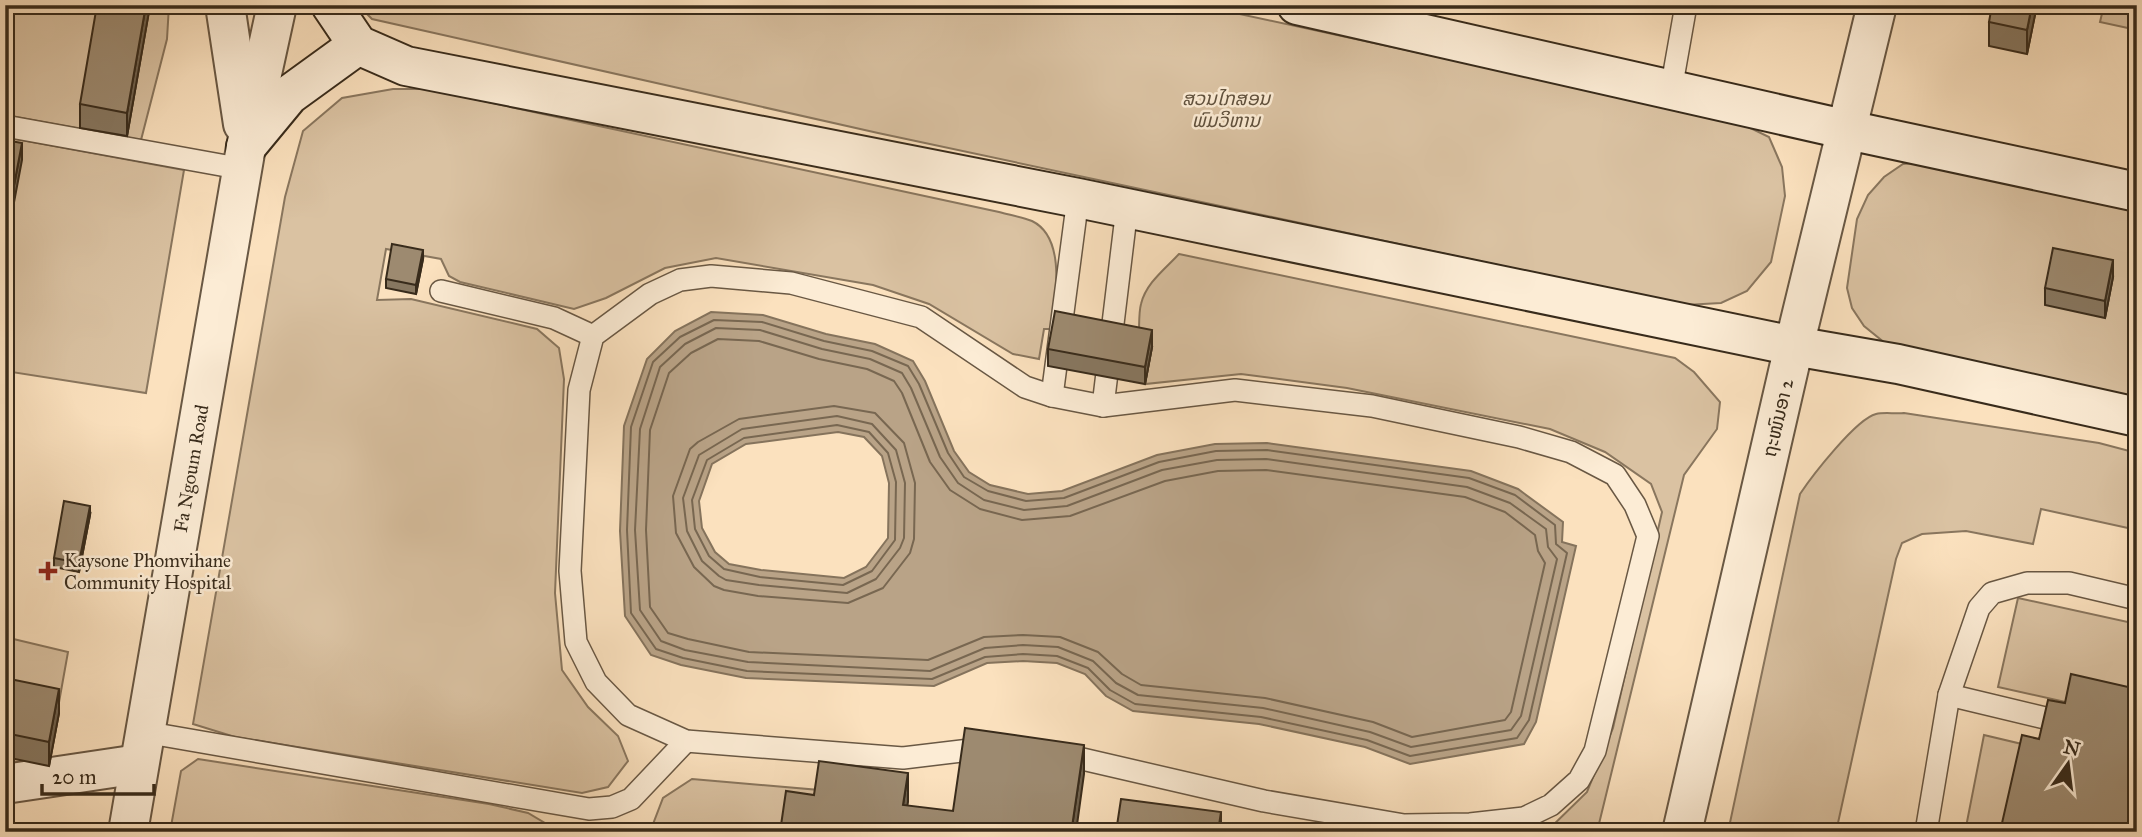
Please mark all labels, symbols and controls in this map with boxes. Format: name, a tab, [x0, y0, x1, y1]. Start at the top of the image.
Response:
park label: ສວນໄກສອນ ພົມວິຫານ	[1182, 87, 1271, 132]
street label: ຖະໜົນອາ 2	[1758, 376, 1798, 459]
street label: Fa Ngoum Road	[168, 402, 213, 534]
place label: Kaysone Phomvihane Community Hospital	[64, 549, 232, 594]
marker: Kaysone Phomvihane Community Hospital	[38, 561, 58, 581]
north arrow	[2034, 728, 2104, 798]
text: N	[2061, 735, 2083, 761]
scale bar	[42, 753, 154, 797]
text: 20 m	[52, 764, 97, 790]

